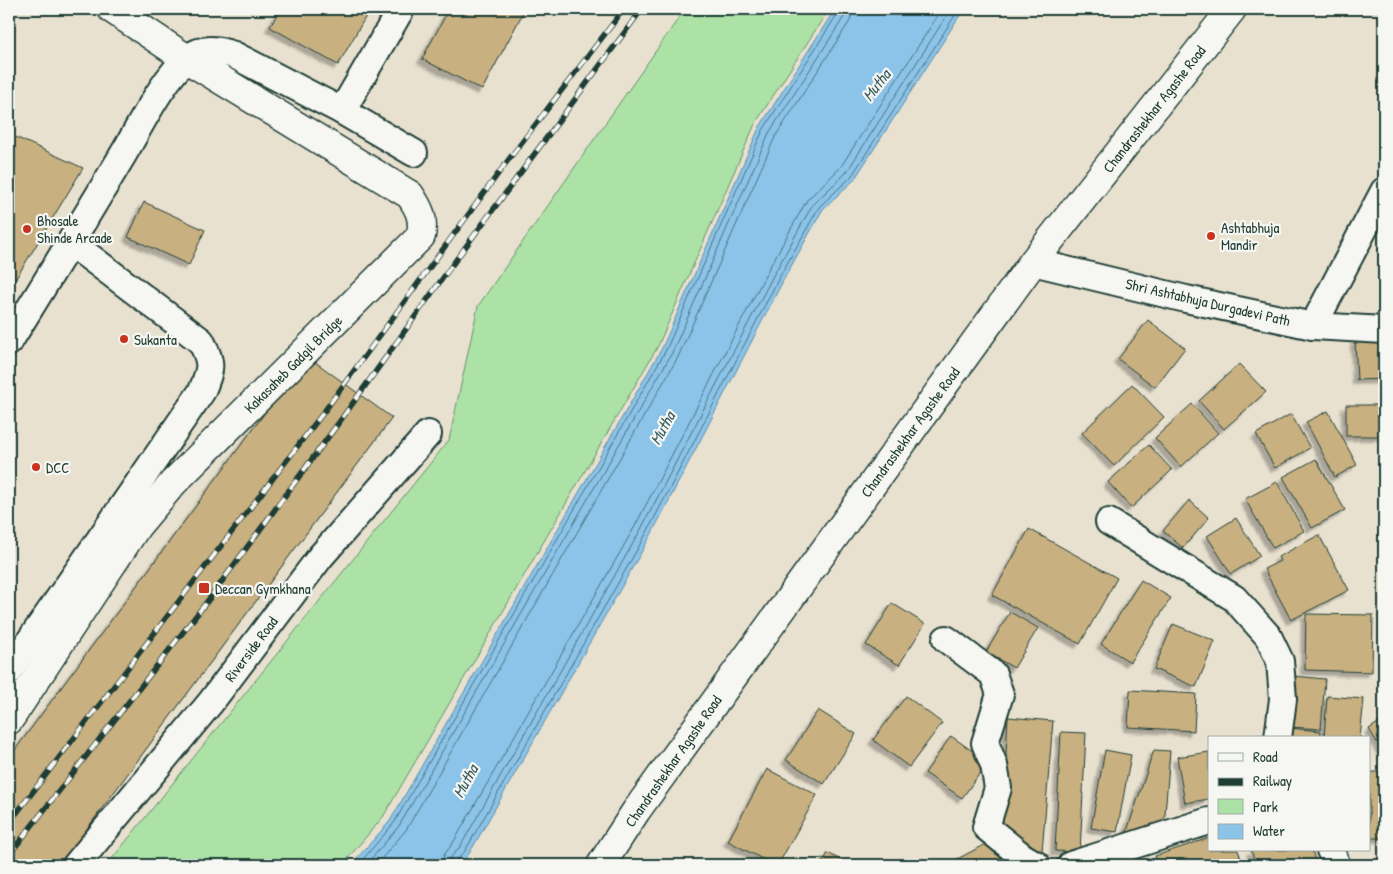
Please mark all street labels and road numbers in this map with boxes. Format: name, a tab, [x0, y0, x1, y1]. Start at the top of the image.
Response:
street label: Chandrashekhar Agashe Road	[1098, 41, 1210, 177]
street label: Shri Ashtabhuja Durgadevi Path	[1124, 273, 1292, 331]
street label: Kakasaheb Gadgil Bridge	[239, 310, 347, 418]
street label: Chandrashekhar Agashe Road	[856, 362, 965, 501]
street label: Riverside Road	[219, 612, 283, 686]
street label: Chandrashekhar Agashe Road	[620, 691, 727, 831]

